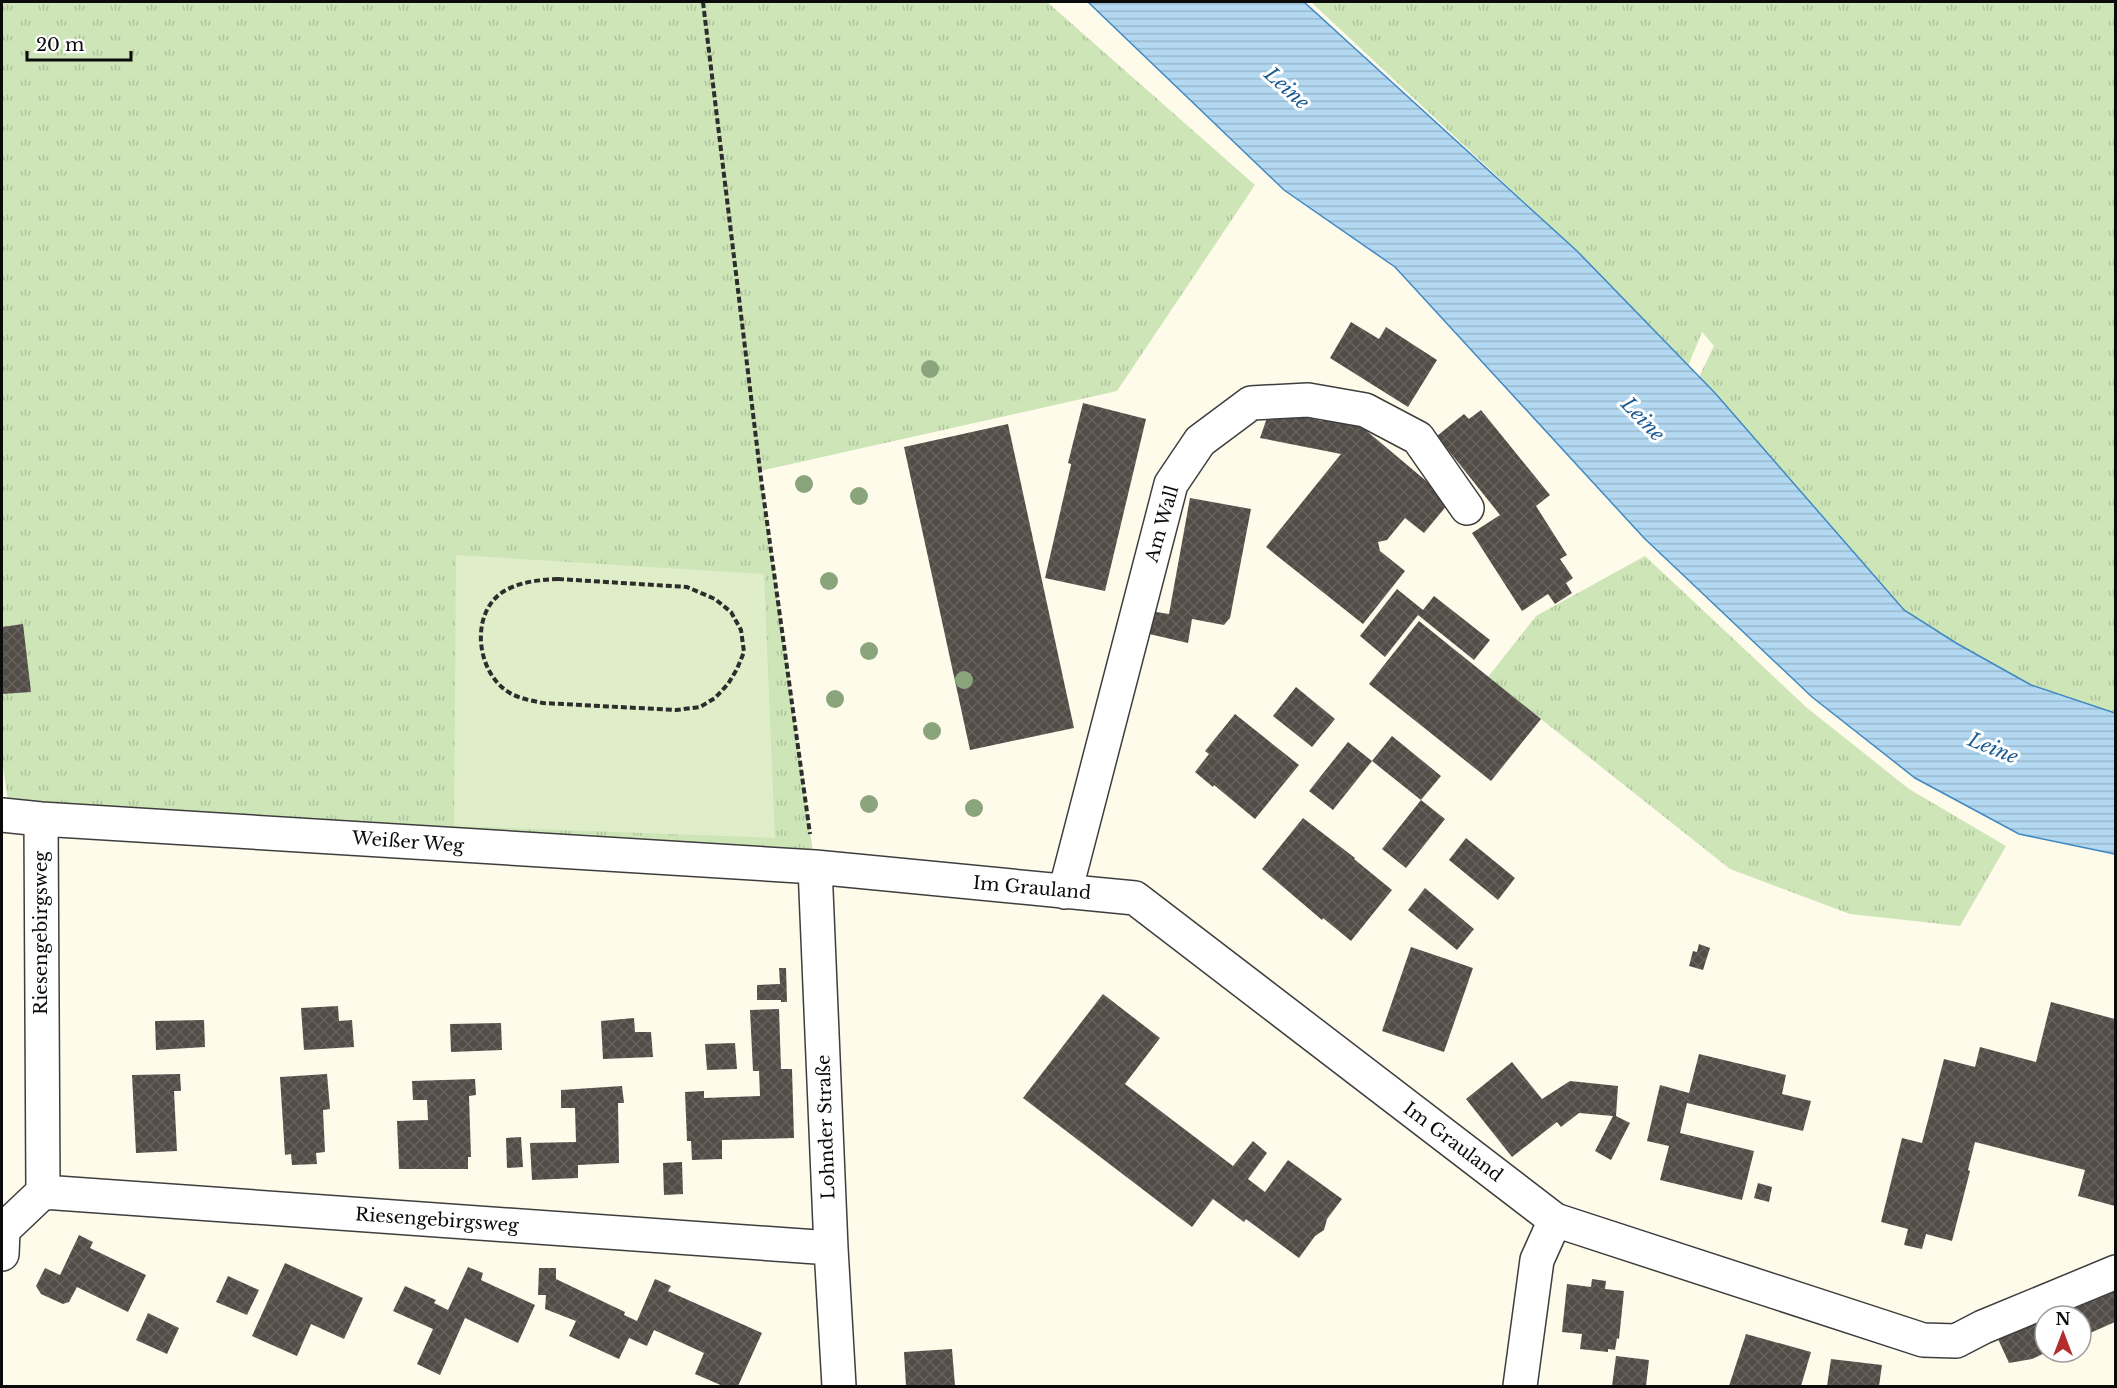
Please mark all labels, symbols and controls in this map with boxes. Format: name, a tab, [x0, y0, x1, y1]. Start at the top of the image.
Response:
scale bar	[27, 24, 130, 62]
text: 20 m	[36, 34, 84, 56]
water label: Leine	[1259, 61, 1314, 114]
water label: Leine	[1616, 391, 1670, 446]
street label: Am Wall	[1140, 483, 1183, 566]
water label: Leine	[1964, 727, 2021, 769]
street label: Weißer Weg	[350, 827, 465, 857]
street label: Riesengebirgsweg	[30, 851, 52, 1015]
street label: Im Grauland	[972, 872, 1092, 904]
street label: Lohnder Straße	[812, 1054, 840, 1200]
street label: Im Grauland	[1399, 1098, 1507, 1186]
street label: Riesengebirgsweg	[354, 1203, 520, 1237]
north arrow	[2033, 1304, 2093, 1364]
text: N	[2055, 1309, 2071, 1329]

